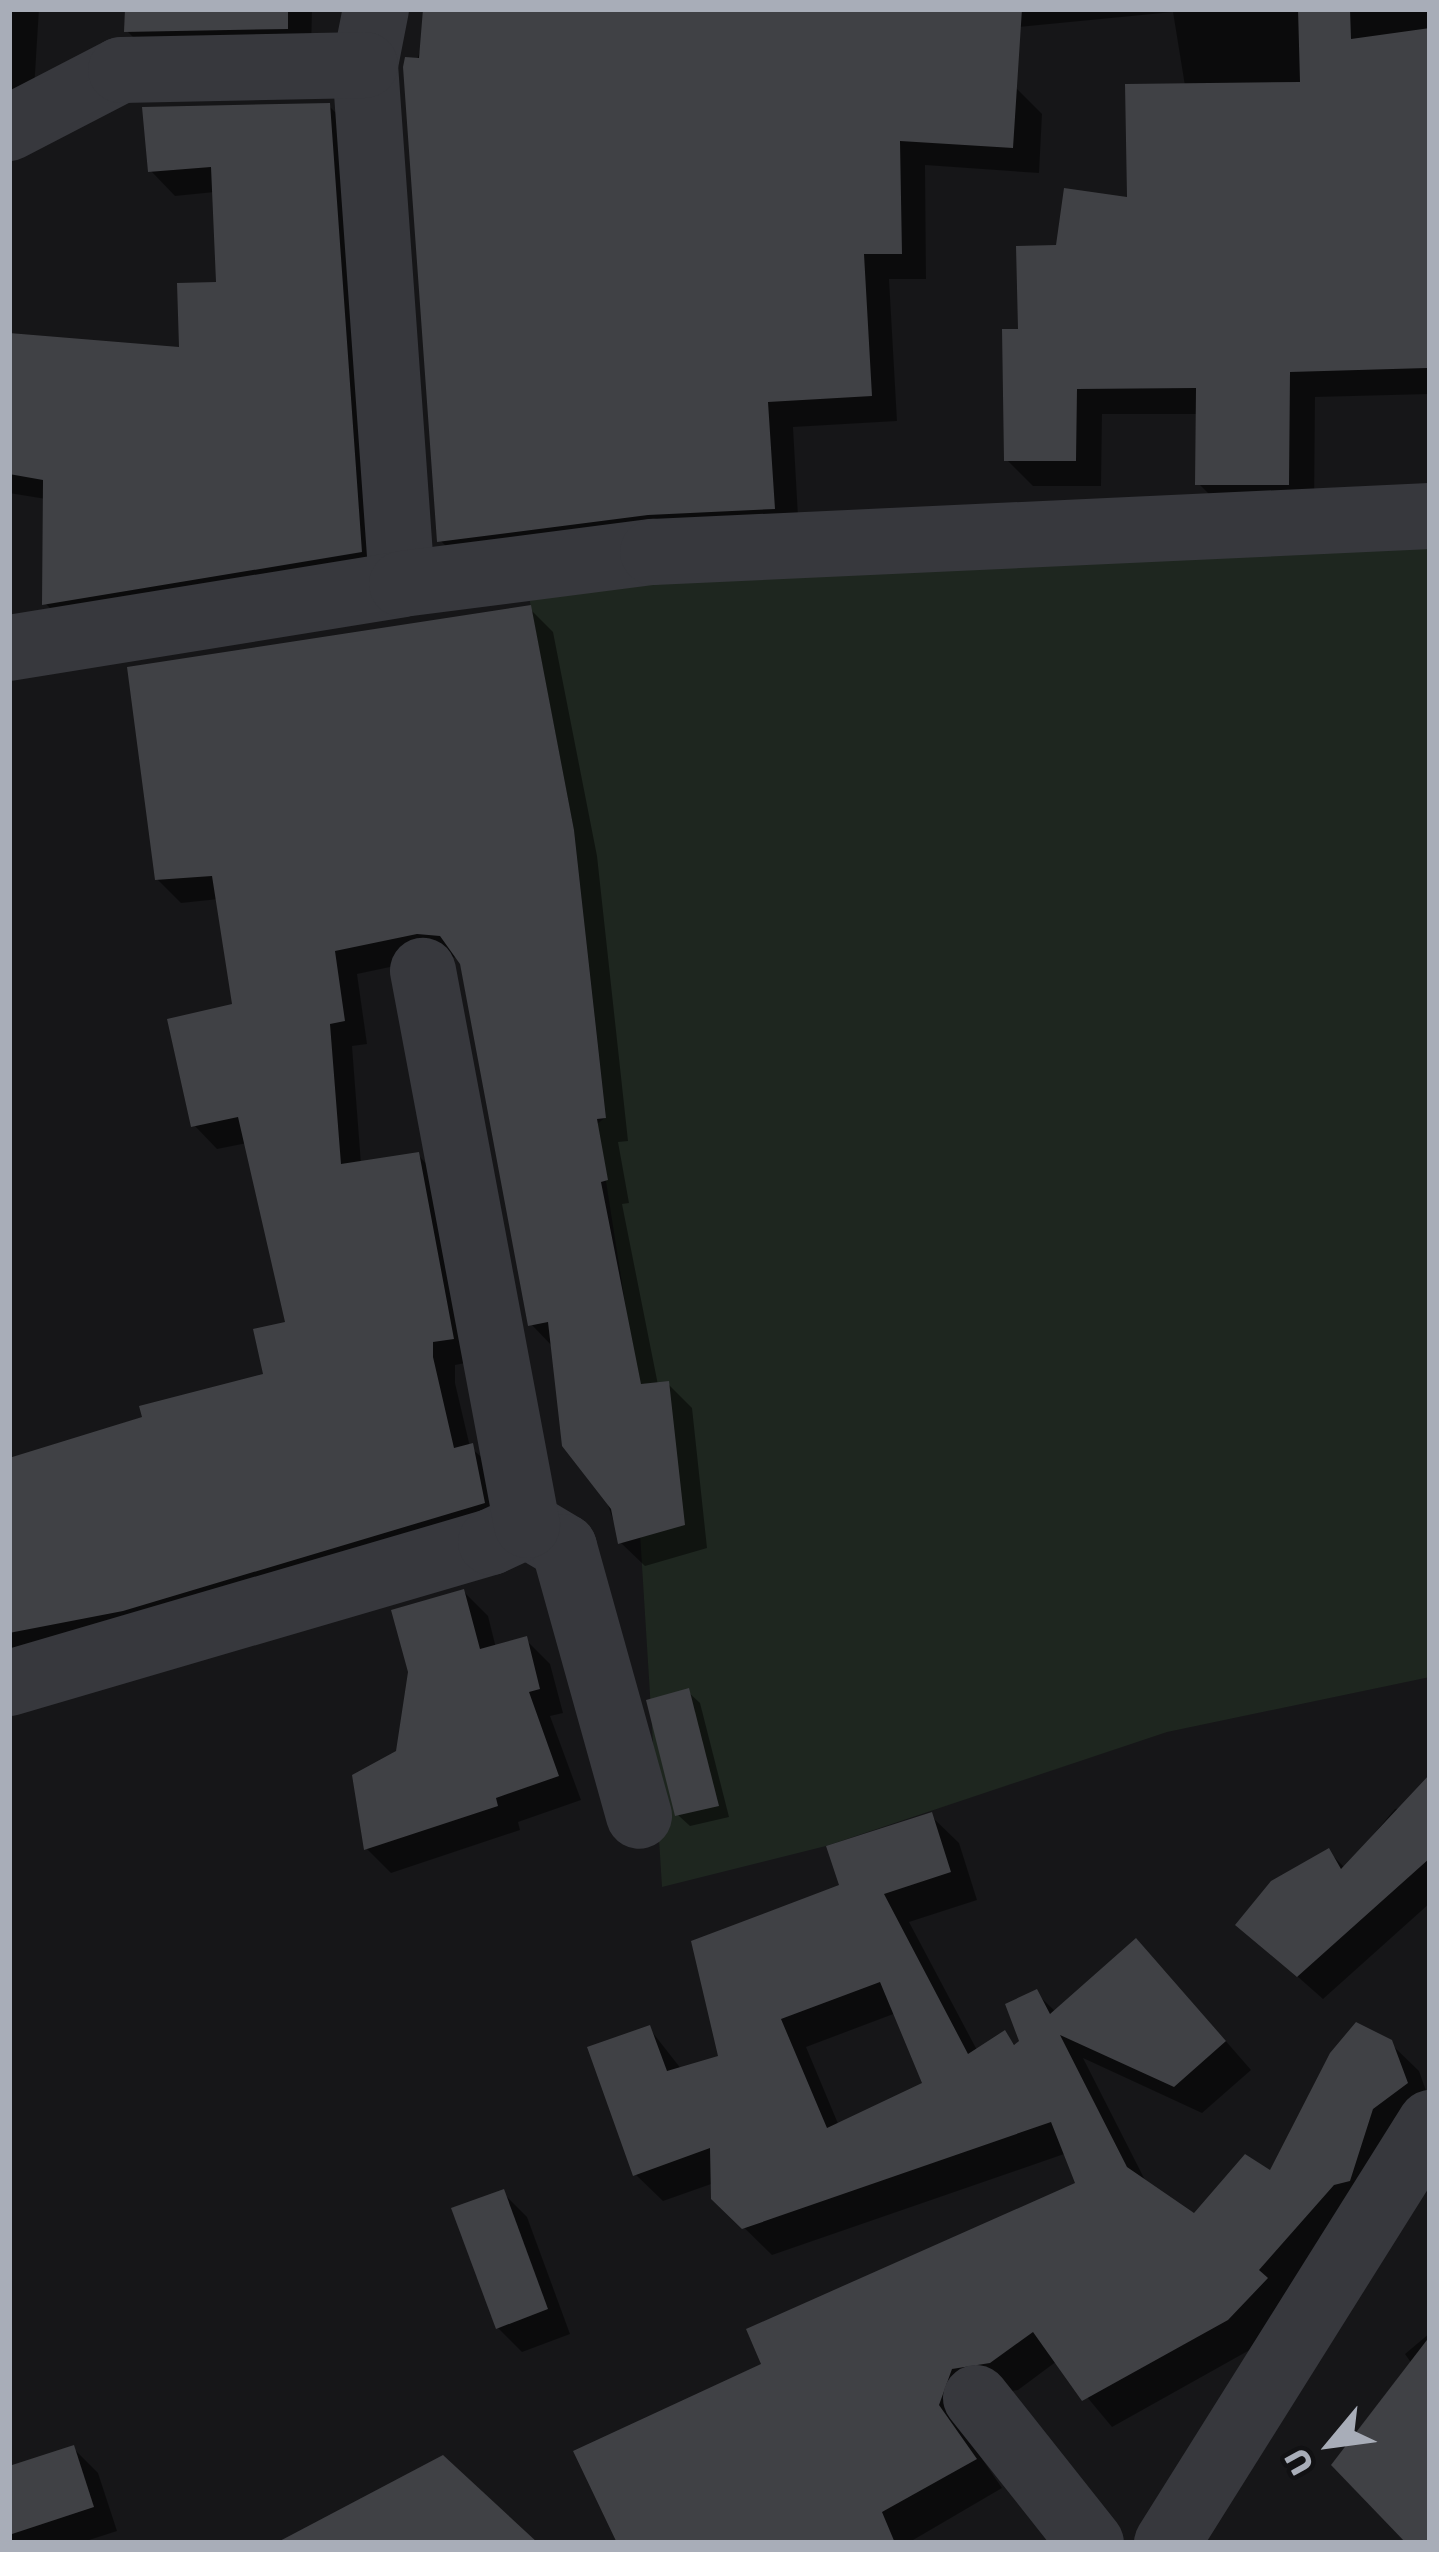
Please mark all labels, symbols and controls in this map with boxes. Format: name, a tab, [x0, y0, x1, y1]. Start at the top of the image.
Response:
north arrow	[1271, 2384, 1391, 2504]
text: U	[1276, 2442, 1322, 2482]

